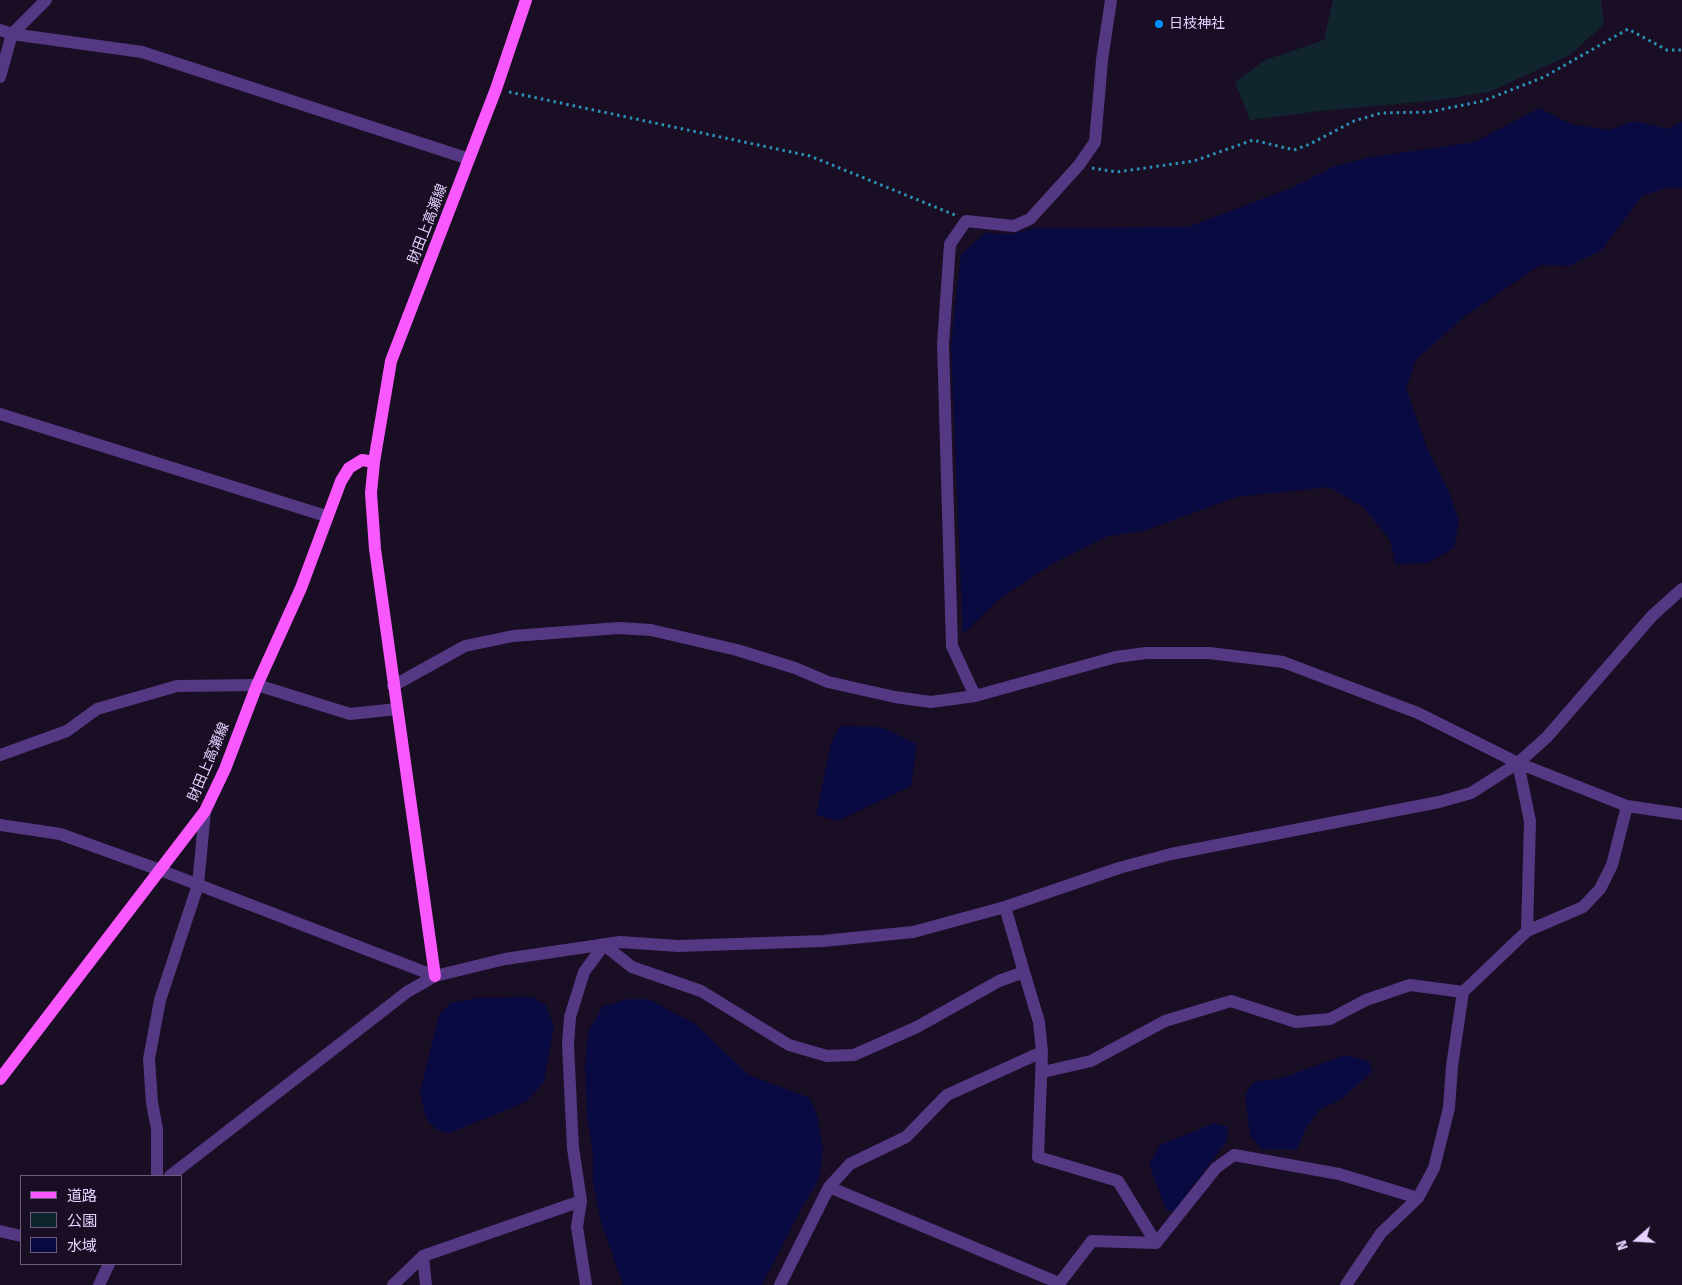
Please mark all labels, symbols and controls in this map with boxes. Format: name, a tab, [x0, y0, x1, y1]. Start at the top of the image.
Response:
place label: 日枝神社	[1169, 16, 1225, 32]
marker: 日枝神社	[1153, 18, 1165, 30]
street label: 財田上高瀬線	[405, 182, 451, 266]
street label: 財田上高瀬線	[185, 720, 233, 804]
legend	[20, 1175, 182, 1265]
text: 道路	[67, 1187, 97, 1205]
text: 公園	[67, 1212, 97, 1230]
north arrow	[1612, 1215, 1662, 1265]
text: 水域	[67, 1237, 97, 1255]
text: N	[1613, 1238, 1632, 1252]

